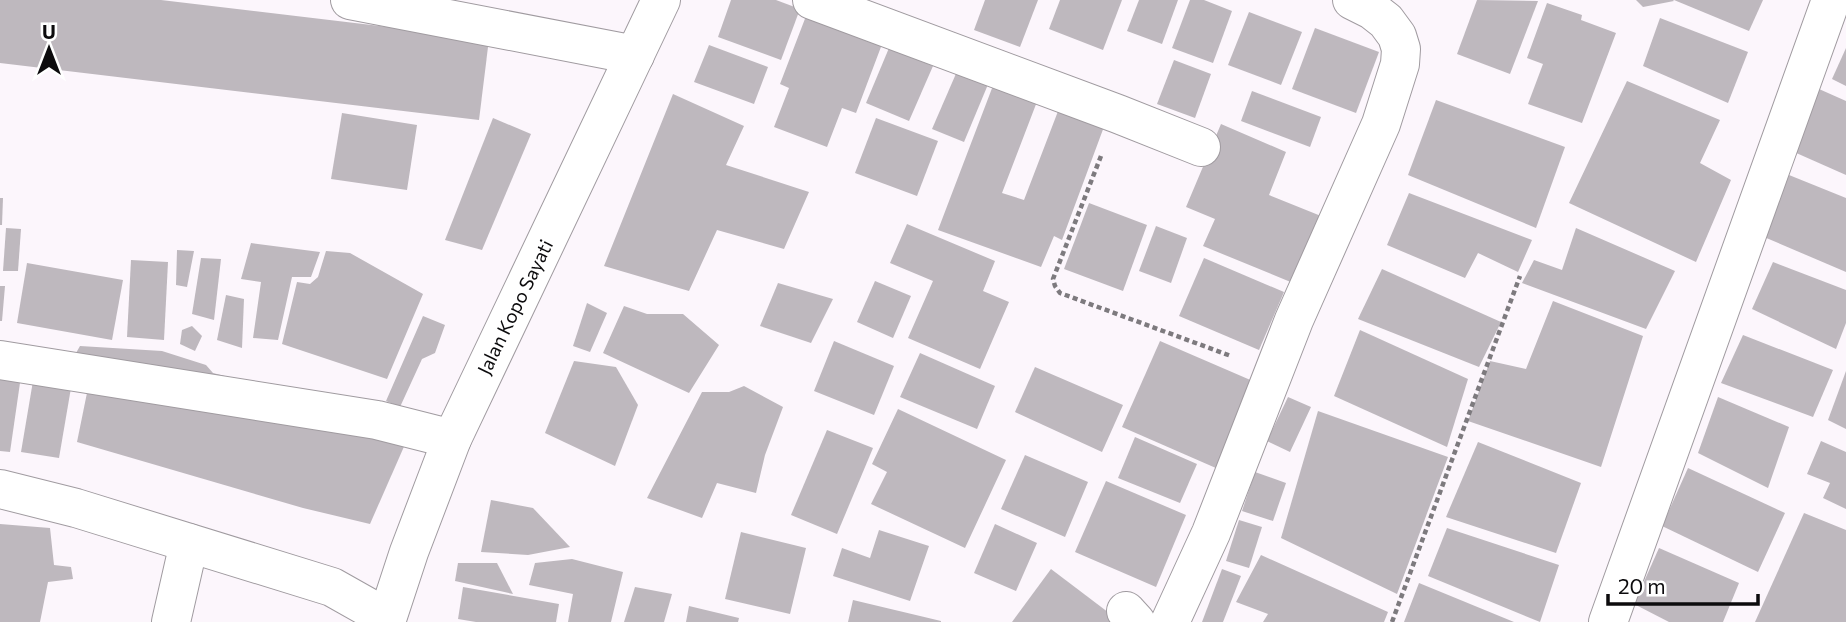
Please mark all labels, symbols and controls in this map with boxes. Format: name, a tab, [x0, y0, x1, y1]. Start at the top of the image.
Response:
north arrow	[14, 14, 84, 84]
text: U	[42, 20, 56, 43]
street label: Jalan Kopo Sayati	[472, 235, 557, 378]
scale bar	[1608, 562, 1758, 606]
text: 20 m	[1618, 573, 1666, 598]

